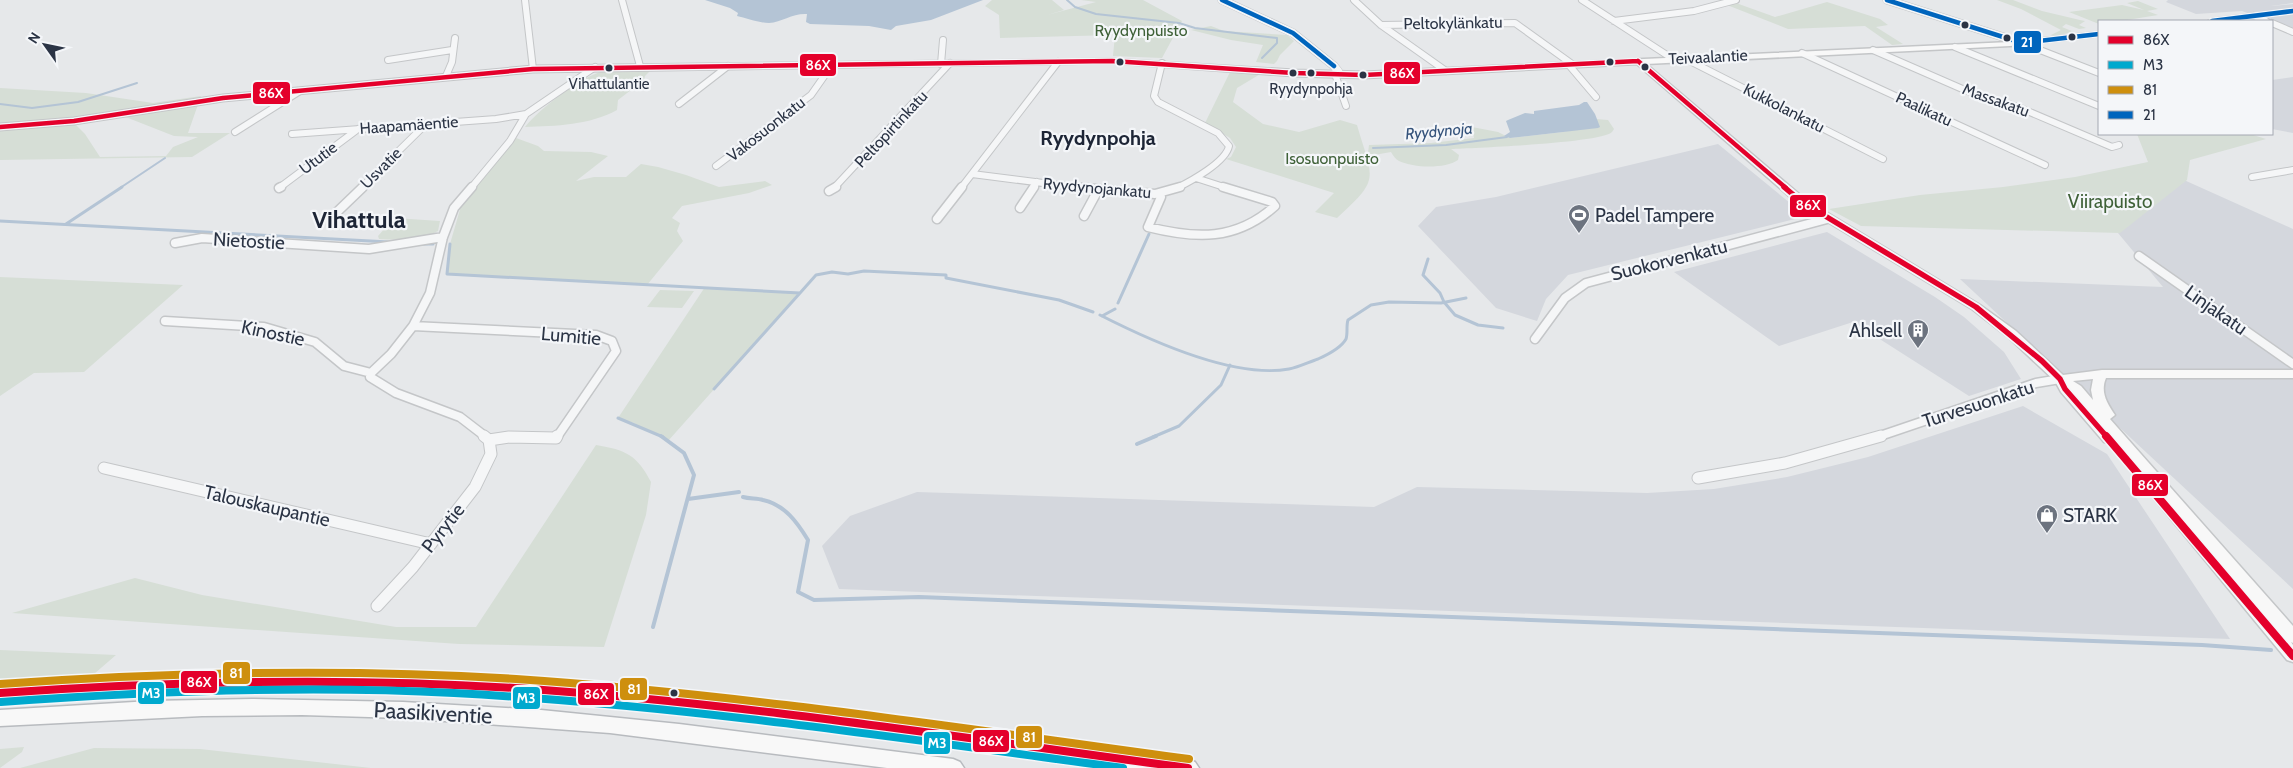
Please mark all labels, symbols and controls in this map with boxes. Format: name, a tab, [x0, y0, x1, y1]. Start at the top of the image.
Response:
street label: Peltokylänkatu	[1403, 13, 1503, 33]
north arrow	[20, 20, 70, 70]
unlabelled marker	[1960, 20, 1970, 30]
legend	[2098, 20, 2273, 135]
park label: Ryydynpuisto	[1095, 21, 1188, 40]
text: N	[24, 29, 44, 47]
line badge: 21	[2013, 30, 2042, 54]
text: 86X	[2143, 31, 2170, 49]
unlabelled marker	[2067, 32, 2077, 42]
unlabelled marker	[2002, 33, 2012, 43]
text: 21	[2021, 33, 2033, 51]
street label: Teivaalantie	[1668, 45, 1748, 69]
line badge: 86X	[799, 53, 837, 77]
text: 86X	[805, 56, 831, 74]
text: M3	[2143, 56, 2163, 74]
unlabelled marker	[1115, 57, 1125, 67]
unlabelled marker	[1605, 57, 1615, 67]
line badge: 86X	[1383, 61, 1421, 85]
unlabelled marker	[1640, 62, 1650, 72]
marker: Vihattulantie	[604, 63, 614, 73]
text: 86X	[1389, 64, 1415, 82]
unlabelled marker	[1288, 68, 1298, 78]
marker: Ryydynpohja	[1306, 68, 1316, 78]
unlabelled marker	[1358, 70, 1368, 80]
place label: Vihattulantie	[568, 75, 650, 93]
street label: Kukkolankatu	[1740, 79, 1828, 137]
street label: Massakatu	[1960, 79, 2032, 121]
place label: Ryydynpohja	[1269, 80, 1353, 98]
line badge: 86X	[252, 81, 291, 105]
text: 81	[2143, 81, 2157, 99]
text: 86X	[258, 84, 284, 102]
street label: Peltopirtinkatu	[850, 87, 932, 171]
street label: Paalikatu	[1893, 88, 1955, 130]
street label: Vakosuonkatu	[723, 93, 809, 165]
text: 21	[2143, 106, 2156, 124]
street label: Haapamäentie	[359, 112, 459, 138]
water label: Ryydynoja	[1404, 119, 1474, 143]
district label: Ryydynpohja	[1040, 126, 1156, 150]
street label: Ututie	[295, 138, 341, 178]
street label: Usvatie	[357, 144, 405, 192]
park label: Isosuonpuisto	[1285, 149, 1379, 168]
street label: Ryydynojankatu	[1042, 174, 1152, 202]
park label: Viirapuisto	[2068, 190, 2152, 213]
line badge: 86X	[1789, 194, 1827, 218]
text: 86X	[1795, 196, 1821, 214]
sports icon: Padel Tampere	[1567, 203, 1591, 234]
place label: Padel Tampere	[1595, 204, 1715, 227]
district label: Vihattula	[312, 205, 406, 234]
street label: Nietostie	[213, 228, 286, 254]
street label: Suokorvenkatu	[1608, 234, 1730, 286]
street label: Linjakatu	[2180, 280, 2252, 340]
street label: Kinostie	[239, 315, 307, 351]
building icon: Ahlsell	[1906, 318, 1930, 349]
place label: Ahlsell	[1849, 319, 1903, 342]
street label: Lumitie	[540, 322, 602, 350]
street label: Turvesuonkatu	[1919, 375, 2037, 433]
line badge: 86X	[2131, 473, 2169, 497]
text: 86X	[2137, 476, 2163, 494]
street label: Talouskaupantie	[202, 480, 332, 532]
street label: Pyrytie	[417, 499, 470, 557]
shop icon: STARK	[2035, 503, 2059, 534]
place label: STARK	[2063, 504, 2117, 527]
line badge: 81	[222, 661, 251, 685]
text: 81	[229, 664, 243, 682]
line badge: 86X	[180, 670, 218, 694]
text: 86X	[186, 673, 212, 691]
line badge: 81	[619, 677, 648, 701]
text: 81	[627, 680, 641, 698]
line badge: M3	[137, 681, 165, 705]
line badge: 86X	[577, 682, 615, 706]
text: M3	[141, 684, 161, 702]
text: 86X	[583, 685, 609, 703]
line badge: M3	[512, 686, 541, 710]
unlabelled marker	[669, 688, 679, 698]
text: M3	[516, 689, 536, 707]
street label: Paasikiventie	[373, 696, 493, 730]
line badge: 81	[1015, 725, 1043, 749]
text: 81	[1022, 728, 1036, 746]
line badge: 86X	[972, 729, 1010, 753]
line badge: M3	[923, 731, 951, 755]
text: 86X	[978, 732, 1004, 750]
text: M3	[927, 734, 947, 752]

